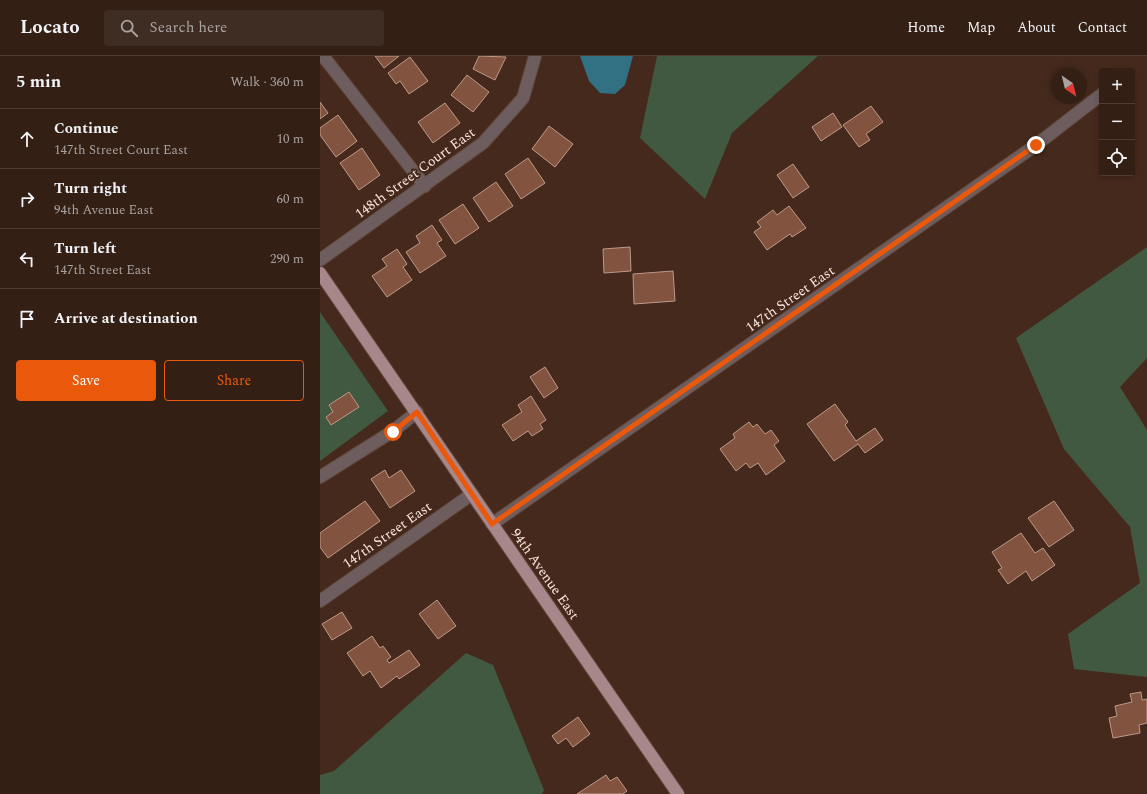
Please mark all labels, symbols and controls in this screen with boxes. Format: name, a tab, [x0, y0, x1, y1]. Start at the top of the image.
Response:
search box	[104, 10, 384, 46]
text: Locato	[20, 13, 80, 42]
text: Search here	[150, 16, 227, 39]
icon: search	[118, 17, 140, 39]
text: Home	[907, 17, 945, 38]
text: Map	[967, 17, 995, 38]
text: About	[1017, 17, 1056, 38]
text: Contact	[1078, 17, 1127, 38]
north arrow	[1051, 68, 1087, 104]
map controls	[1099, 68, 1135, 176]
button: +	[1099, 68, 1135, 104]
text: 5 min	[16, 69, 61, 95]
text: Walk · 360 m	[230, 72, 304, 92]
button: −	[1099, 104, 1135, 140]
text: Continue	[54, 117, 119, 140]
street label: 148th Street Court East	[350, 122, 480, 224]
icon: ahead	[16, 128, 38, 150]
text: 10 m	[277, 129, 304, 149]
route end	[1027, 136, 1045, 154]
text: 147th Street Court East	[54, 140, 188, 160]
button: locate	[1099, 140, 1135, 176]
text: Turn right	[54, 177, 127, 200]
icon: right	[16, 188, 38, 210]
text: 60 m	[277, 189, 304, 209]
text: 94th Avenue East	[54, 200, 154, 220]
text: Turn left	[54, 237, 116, 260]
icon: left	[16, 248, 38, 270]
text: 290 m	[270, 249, 304, 269]
text: 147th Street East	[54, 260, 151, 280]
street label: 147th Street East	[741, 260, 839, 338]
text: Arrive at destination	[54, 307, 198, 330]
icon: arrive	[16, 308, 38, 330]
button: Save	[16, 360, 156, 401]
button: Share	[164, 360, 304, 401]
route start	[384, 423, 402, 441]
street label: 147th Street East	[338, 496, 436, 574]
street label: 94th Avenue East	[506, 524, 584, 624]

